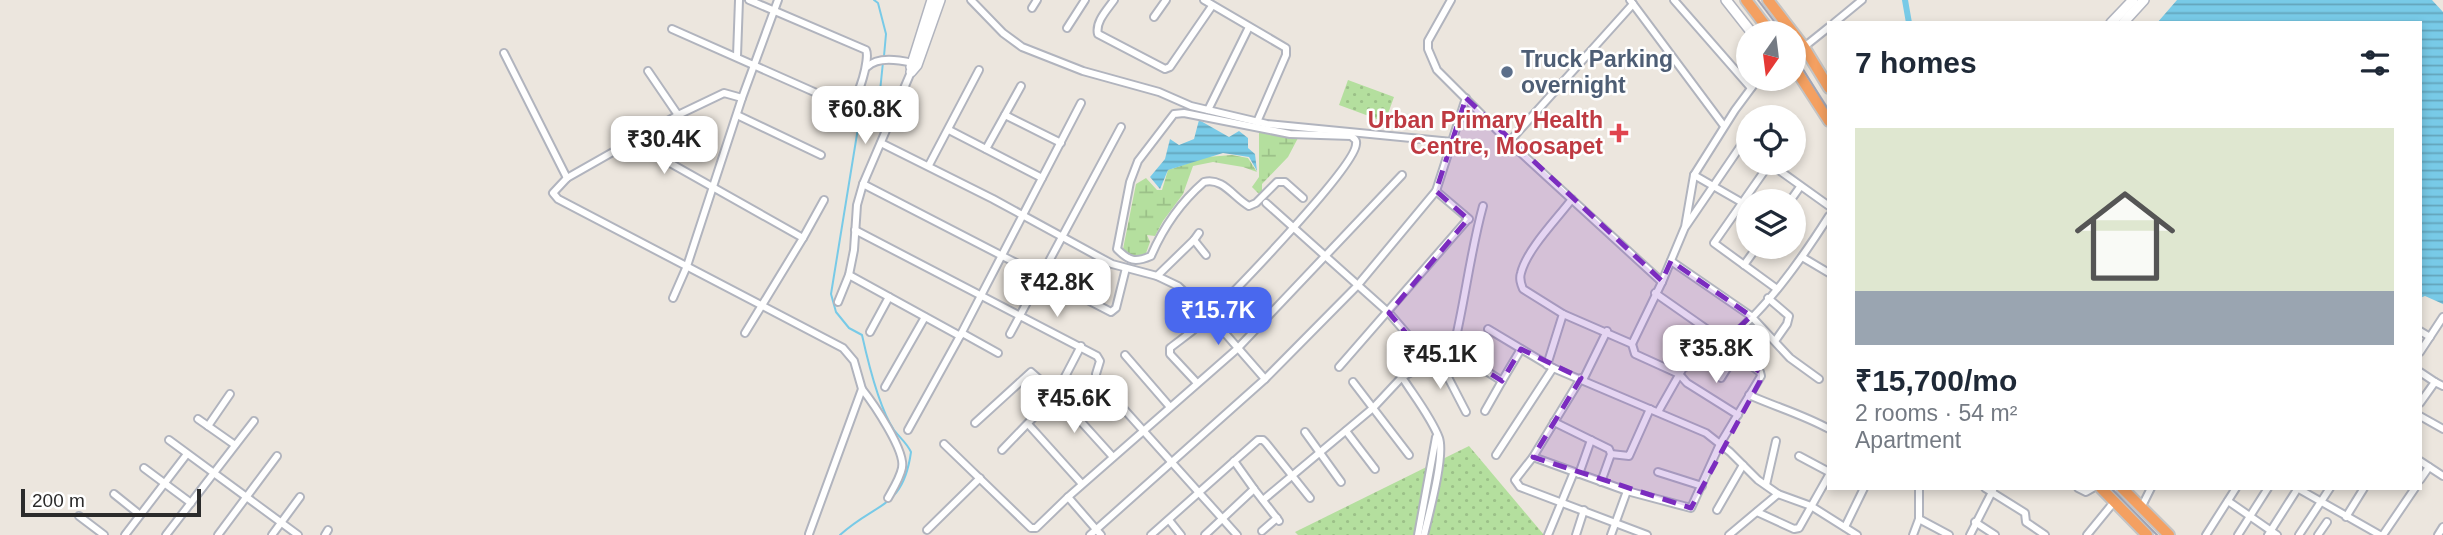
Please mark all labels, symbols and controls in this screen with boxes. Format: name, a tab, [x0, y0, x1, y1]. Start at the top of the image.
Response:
north arrow	[1736, 21, 1806, 91]
map controls	[1736, 21, 1806, 259]
icon: filters	[2356, 44, 2394, 82]
place label: Truck Parking overnight	[1521, 46, 1673, 98]
text: 7 homes	[1855, 46, 1977, 79]
marker: Truck Parking overnight	[1499, 64, 1515, 80]
pin: ₹60.8K	[808, 86, 922, 146]
text: ₹60.8K	[828, 96, 902, 122]
button: locate	[1736, 105, 1806, 175]
place label: Urban Primary Health Centre, Moosapet	[1368, 107, 1603, 159]
pin: ₹30.4K	[607, 116, 721, 176]
marker: Urban Primary Health Centre, Moosapet	[1609, 123, 1629, 143]
text: ₹30.4K	[627, 126, 701, 152]
icon: home	[2062, 173, 2188, 299]
button: layers	[1736, 189, 1806, 259]
pin: ₹42.8K	[1000, 260, 1114, 319]
text: ₹42.8K	[1020, 269, 1094, 295]
pin: ₹15.7K	[1161, 288, 1275, 347]
text: ₹15.7K	[1181, 297, 1255, 323]
pin: ₹35.8K	[1659, 326, 1773, 385]
pin: ₹45.1K	[1383, 332, 1497, 391]
text: ₹35.8K	[1679, 335, 1753, 361]
text: ₹45.1K	[1403, 341, 1477, 367]
text: ₹15,700/mo	[1855, 364, 2017, 397]
pin: ₹45.6K	[1017, 376, 1131, 435]
text: ₹45.6K	[1037, 385, 1111, 411]
text: 2 rooms · 54 m²	[1855, 400, 2017, 426]
text: Apartment	[1855, 427, 1961, 453]
scale bar	[21, 486, 201, 518]
text: 200 m	[32, 490, 85, 511]

